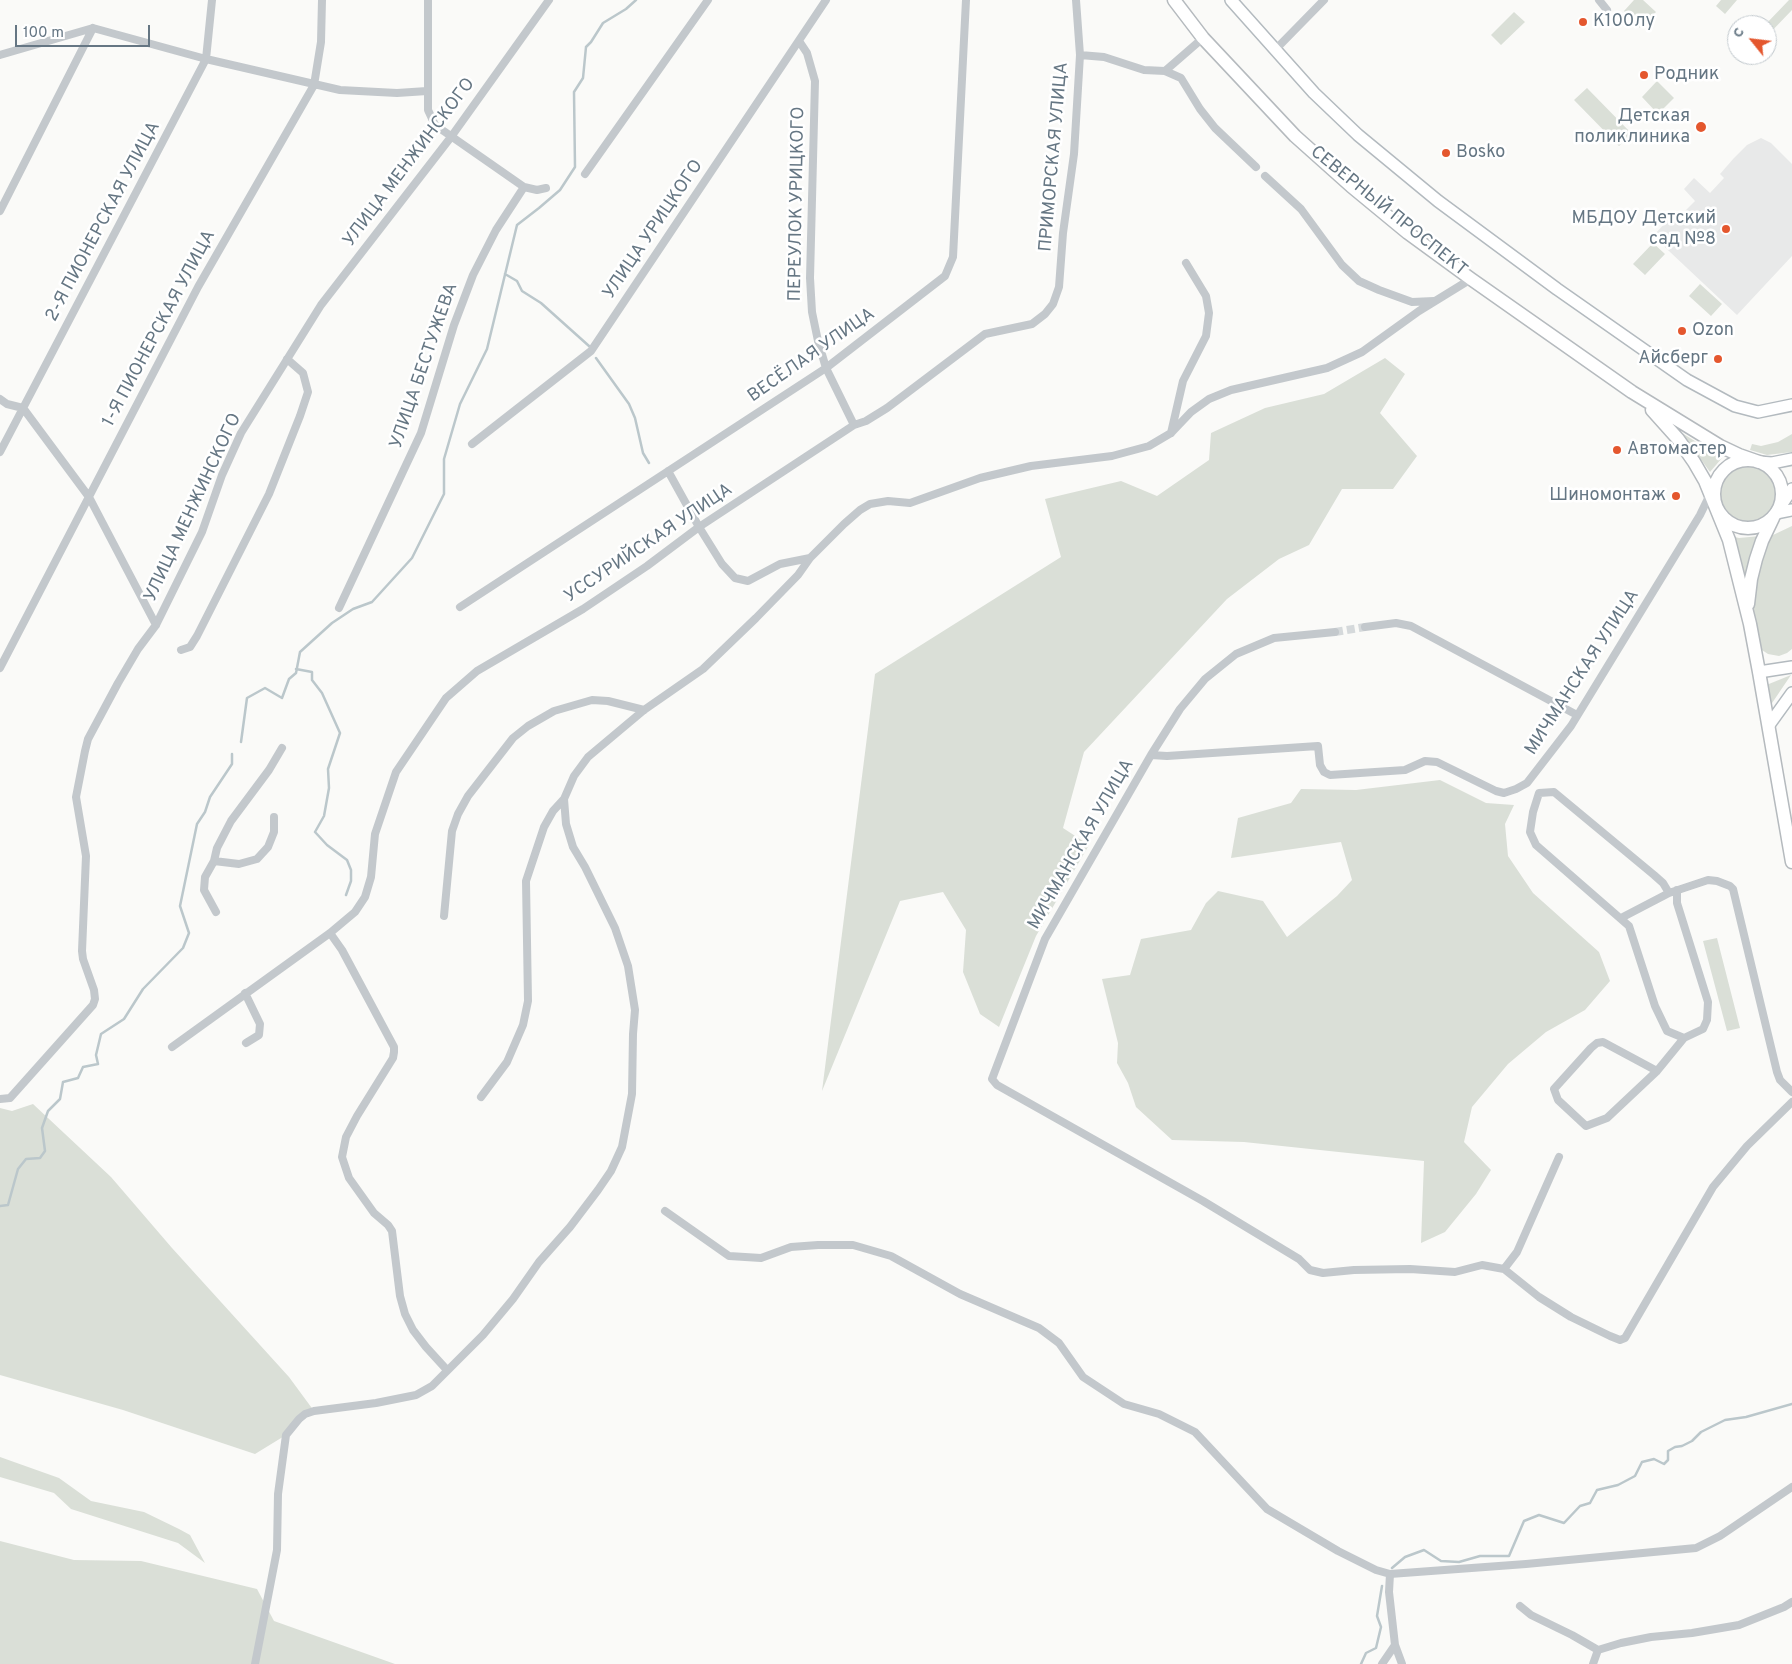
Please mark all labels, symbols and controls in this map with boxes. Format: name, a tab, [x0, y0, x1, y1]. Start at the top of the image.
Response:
place label: К100лу	[1593, 11, 1655, 33]
scale bar	[18, 15, 152, 47]
north arrow	[1727, 15, 1777, 65]
marker: К100лу	[1577, 16, 1589, 28]
text: 100 m	[23, 24, 64, 43]
text: С	[1730, 25, 1749, 41]
street label: ПРИМОРСКАЯ УЛИЦА	[1036, 61, 1074, 253]
place label: Родник	[1654, 64, 1719, 86]
marker: Родник	[1638, 69, 1650, 81]
street label: УЛИЦА МЕНЖИНСКОГО	[340, 74, 480, 252]
street label: ПЕРЕУЛОК УРИЦКОГО	[786, 106, 810, 302]
place label: Детская поликлиника	[1574, 106, 1690, 148]
street label: 2-Я ПИОНЕРСКАЯ УЛИЦА	[42, 118, 166, 326]
marker: Детская поликлиника	[1694, 120, 1708, 134]
street label: СЕВЕРНЫЙ ПРОСПЕКТ	[1305, 142, 1471, 282]
place label: Bosko	[1456, 142, 1505, 164]
marker: Bosko	[1440, 147, 1452, 159]
street label: УЛИЦА УРИЦКОГО	[599, 156, 709, 304]
place label: МБДОУ Детский сад №8	[1572, 208, 1716, 250]
marker: МБДОУ Детский сад №8	[1720, 223, 1732, 235]
street label: 1-Я ПИОНЕРСКАЯ УЛИЦА	[99, 227, 221, 431]
street label: УЛИЦА БЕСТУЖЕВА	[387, 280, 463, 452]
street label: ВЕСЁЛАЯ УЛИЦА	[744, 304, 880, 408]
place label: Ozon	[1692, 320, 1734, 342]
marker: Ozon	[1676, 325, 1688, 337]
place label: Айсберг	[1638, 348, 1708, 370]
marker: Айсберг	[1712, 353, 1724, 365]
street label: УЛИЦА МЕНЖИНСКОГО	[141, 410, 247, 606]
place label: Автомастер	[1627, 439, 1727, 461]
marker: Автомастер	[1611, 444, 1623, 456]
street label: УССУРИЙСКАЯ УЛИЦА	[561, 480, 737, 608]
place label: Шиномонтаж	[1549, 485, 1666, 507]
marker: Шиномонтаж	[1670, 490, 1682, 502]
street label: МИЧМАНСКАЯ УЛИЦА	[1521, 586, 1645, 760]
street label: МИЧМАНСКАЯ УЛИЦА	[1024, 756, 1140, 934]

